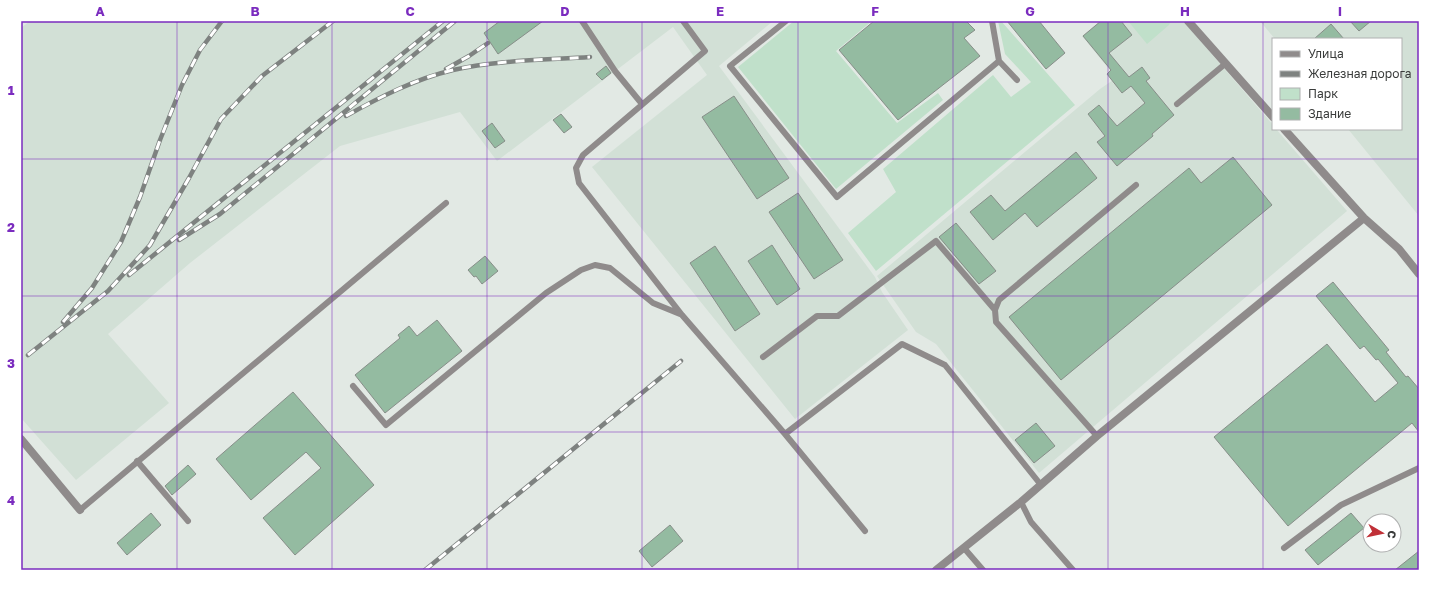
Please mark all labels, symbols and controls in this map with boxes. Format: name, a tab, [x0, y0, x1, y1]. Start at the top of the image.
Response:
text: A	[95, 3, 105, 19]
text: B	[250, 3, 260, 19]
text: C	[405, 3, 415, 19]
text: D	[560, 3, 570, 19]
text: E	[716, 3, 724, 19]
text: F	[871, 3, 879, 19]
text: G	[1025, 3, 1035, 19]
text: H	[1180, 3, 1190, 19]
text: I	[1338, 3, 1342, 19]
legend	[1272, 38, 1402, 130]
text: Улица	[1308, 46, 1344, 61]
text: Железная дорога	[1308, 66, 1411, 81]
text: 1	[8, 82, 15, 98]
text: Парк	[1308, 86, 1338, 101]
text: Здание	[1308, 106, 1351, 121]
text: 2	[7, 219, 15, 235]
text: 3	[7, 355, 15, 371]
text: 4	[7, 492, 15, 508]
north arrow	[1362, 513, 1402, 553]
text: С	[1385, 530, 1399, 540]

